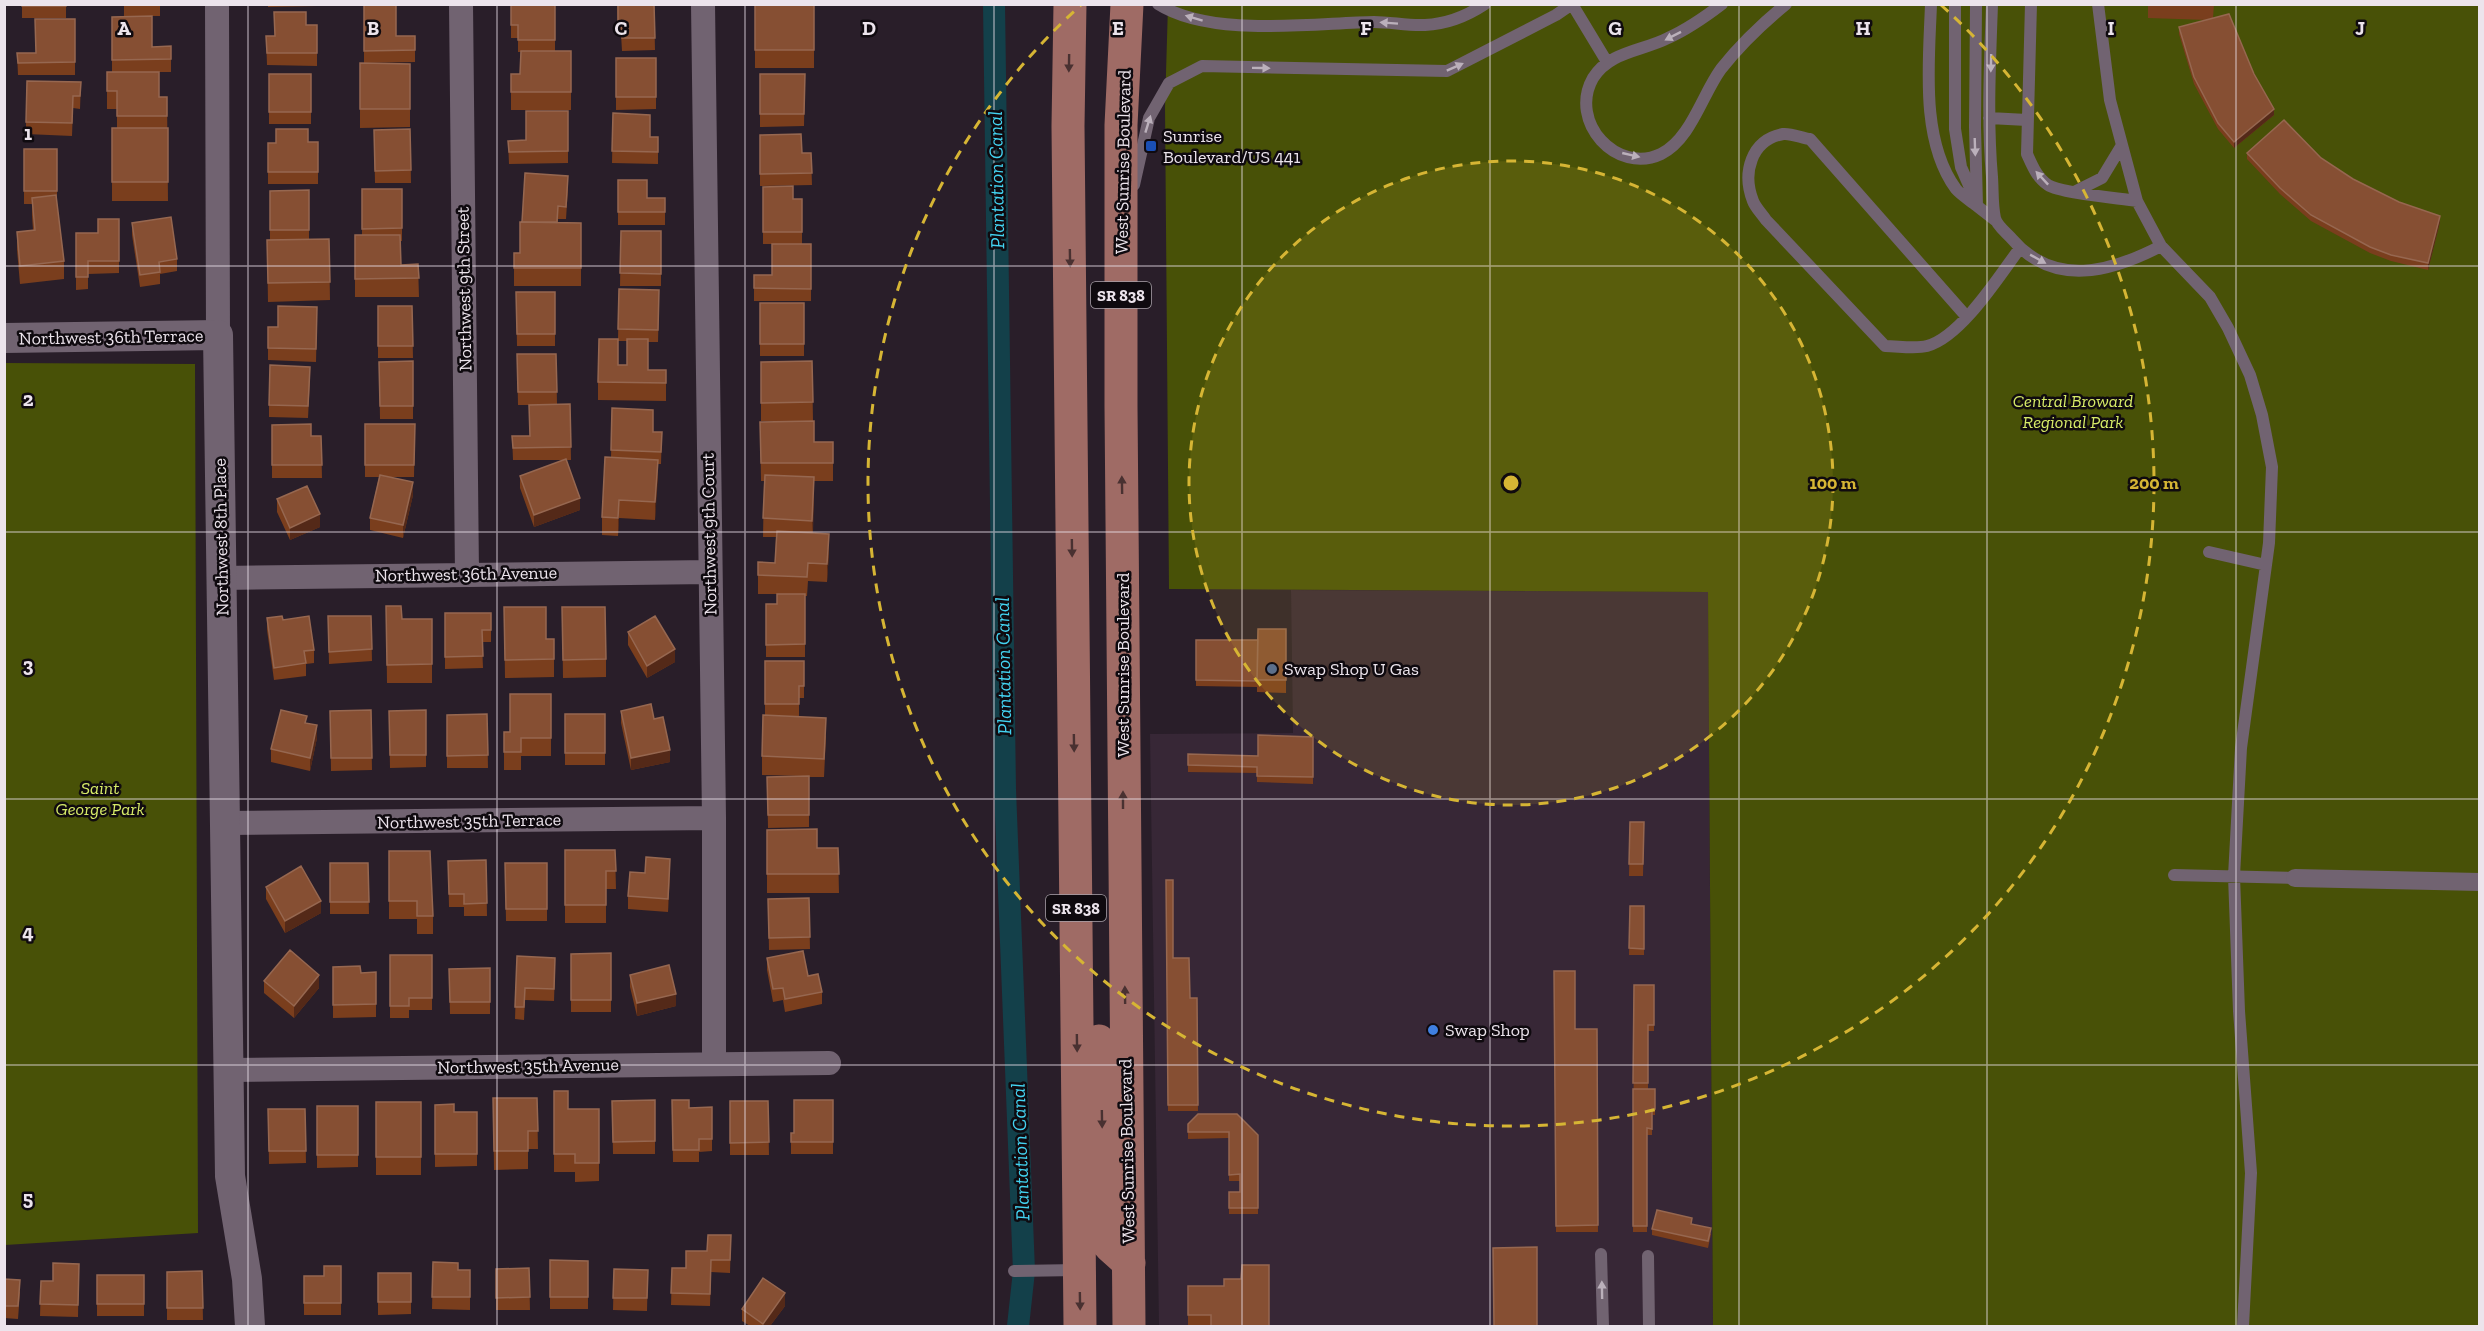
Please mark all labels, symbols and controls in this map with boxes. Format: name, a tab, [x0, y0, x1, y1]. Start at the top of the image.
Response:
one-way arrow	[1185, 13, 1203, 22]
text: A	[117, 16, 131, 40]
text: B	[367, 16, 379, 40]
text: C	[615, 16, 628, 40]
text: D	[862, 16, 876, 40]
text: E	[1112, 16, 1124, 40]
text: F	[1360, 16, 1372, 40]
text: G	[1608, 16, 1622, 40]
text: H	[1855, 16, 1871, 40]
text: I	[2107, 16, 2115, 40]
text: J	[2355, 16, 2365, 40]
one-way arrow	[1379, 18, 1398, 27]
one-way arrow	[1664, 30, 1682, 40]
one-way arrow	[1064, 53, 1074, 72]
one-way arrow	[1986, 53, 1995, 72]
one-way arrow	[1446, 62, 1464, 72]
one-way arrow	[1251, 63, 1270, 72]
street label: West Sunrise Boulevard	[1110, 69, 1136, 254]
water label: Plantation Canal	[983, 111, 1009, 249]
one-way arrow	[1144, 115, 1154, 133]
text: 1	[24, 121, 32, 145]
place label: Sunrise Boulevard/US 441	[1163, 125, 1301, 168]
one-way arrow	[1971, 137, 1980, 156]
marker: Sunrise Boulevard/US 441	[1144, 139, 1158, 153]
one-way arrow	[1622, 151, 1641, 161]
one-way arrow	[2035, 170, 2049, 185]
street label: Northwest 9th Street	[452, 206, 476, 371]
one-way arrow	[1065, 248, 1074, 267]
one-way arrow	[2030, 254, 2047, 264]
road number: SR 838	[1091, 282, 1151, 308]
street label: Northwest 36th Terrace	[19, 324, 203, 350]
text: 2	[23, 387, 34, 411]
park label: Central Broward Regional Park	[2013, 390, 2133, 433]
street label: Northwest 9th Court	[697, 452, 721, 615]
street label: Northwest 8th Place	[209, 458, 233, 616]
text: 100 m	[1809, 472, 1857, 494]
text: 200 m	[2129, 472, 2179, 494]
centre of rings	[1501, 473, 1521, 493]
one-way arrow	[1117, 475, 1127, 494]
one-way arrow	[1067, 539, 1077, 558]
street label: Northwest 36th Avenue	[375, 561, 557, 587]
street label: West Sunrise Boulevard	[1112, 573, 1134, 757]
water label: Plantation Canal	[990, 597, 1016, 735]
text: 3	[23, 653, 34, 677]
place label: Swap Shop U Gas	[1284, 658, 1419, 680]
marker: Swap Shop U Gas	[1265, 662, 1279, 676]
one-way arrow	[1069, 734, 1079, 753]
park label: Saint George Park	[56, 777, 144, 820]
one-way arrow	[1118, 790, 1128, 809]
street label: Northwest 35th Terrace	[377, 808, 561, 834]
road number: SR 838	[1046, 895, 1106, 921]
text: 4	[22, 920, 34, 944]
one-way arrow	[1120, 985, 1130, 1004]
place label: Swap Shop	[1445, 1019, 1530, 1041]
marker: Swap Shop	[1426, 1023, 1440, 1037]
one-way arrow	[1072, 1034, 1082, 1053]
street label: Northwest 35th Avenue	[437, 1053, 619, 1079]
street label: West Sunrise Boulevard	[1114, 1058, 1140, 1243]
water label: Plantation Canal	[1006, 1083, 1034, 1221]
one-way arrow	[1097, 1109, 1106, 1128]
text: 5	[23, 1186, 33, 1210]
one-way arrow	[1597, 1281, 1607, 1300]
one-way arrow	[1075, 1292, 1085, 1311]

